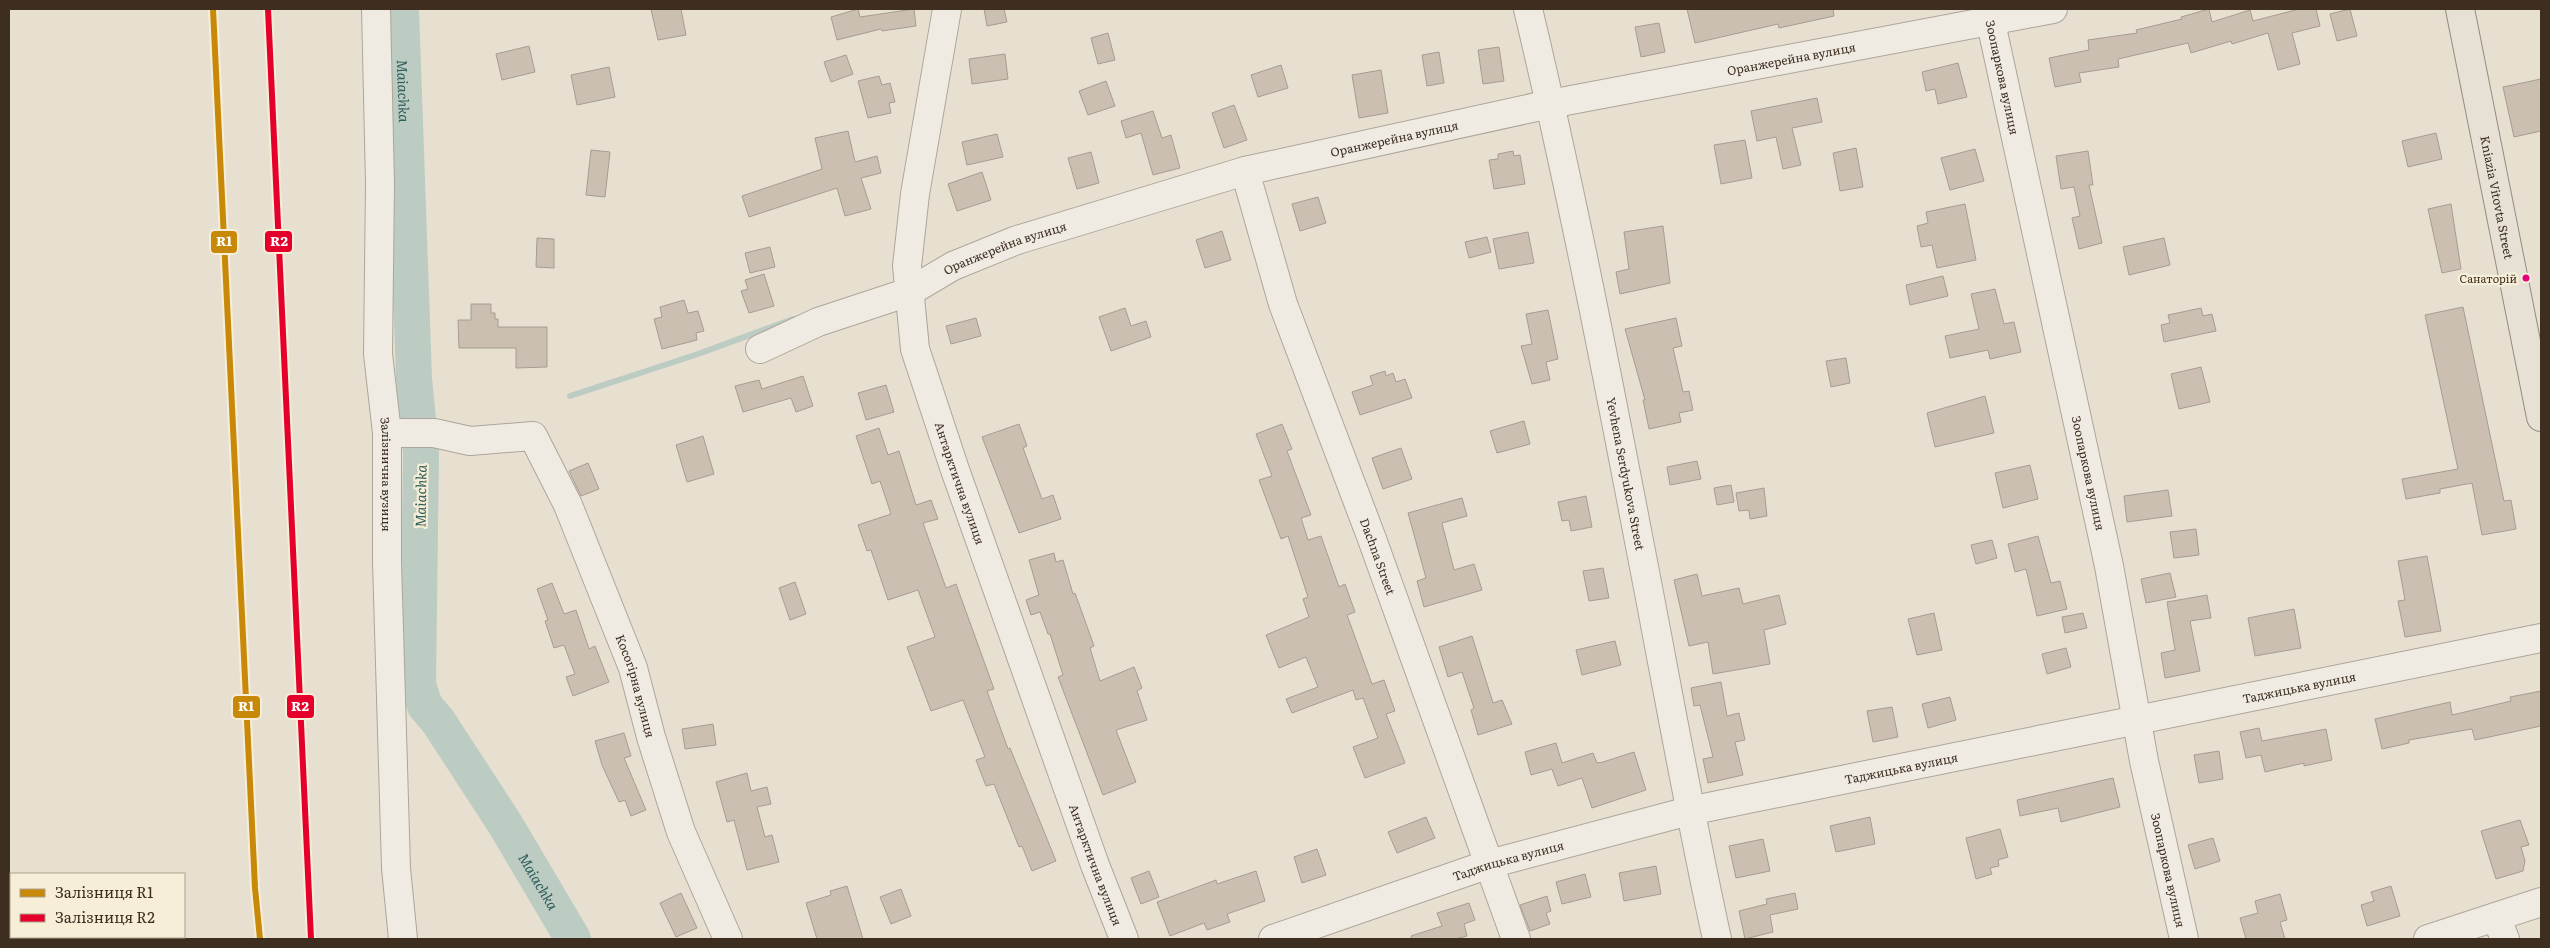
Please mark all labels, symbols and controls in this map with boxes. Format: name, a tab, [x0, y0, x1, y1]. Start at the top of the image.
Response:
street label: Зоопаркова вулиця	[1982, 18, 2024, 136]
street label: Оранжерейна вулиця	[1725, 37, 1857, 79]
water label: Maiachka	[393, 59, 415, 123]
street label: Оранжерейна вулиця	[1329, 115, 1460, 161]
street label: Kniazia Vitovta Street	[2476, 134, 2518, 261]
street label: Оранжерейна вулиця	[940, 217, 1069, 279]
line badge: R1	[210, 230, 238, 254]
text: R1	[216, 230, 232, 250]
line badge: R2	[264, 230, 293, 253]
text: R2	[270, 230, 288, 250]
place label: Санаторій	[2460, 270, 2517, 286]
marker: Санаторій	[2521, 273, 2531, 283]
street label: Yevhena Serdyukova Street	[1602, 396, 1650, 552]
street label: Зоопаркова вулиця	[2068, 414, 2110, 532]
street label: Залізнична вузиця	[376, 416, 396, 532]
street label: Антарктична вулиця	[931, 419, 990, 547]
water label: Maiachka	[409, 464, 431, 528]
street label: Dachna Street	[1356, 515, 1400, 597]
street label: Косогірна вулиця	[611, 632, 660, 740]
street label: Таджицька вулиця	[2241, 667, 2357, 707]
line badge: R2	[286, 694, 315, 719]
line badge: R1	[232, 695, 261, 719]
text: R1	[238, 695, 254, 715]
text: R2	[291, 695, 309, 715]
street label: Таджицька вулиця	[1843, 748, 1959, 788]
street label: Антарктична вулиця	[1065, 801, 1127, 928]
street label: Зоопаркова вулиця	[2147, 811, 2190, 929]
street label: Таджицька вулиця	[1450, 836, 1566, 885]
water label: Maiachka	[514, 849, 564, 913]
legend	[10, 873, 185, 938]
text: Залізниця R1	[55, 880, 153, 903]
text: Залізниця R2	[55, 905, 155, 928]

